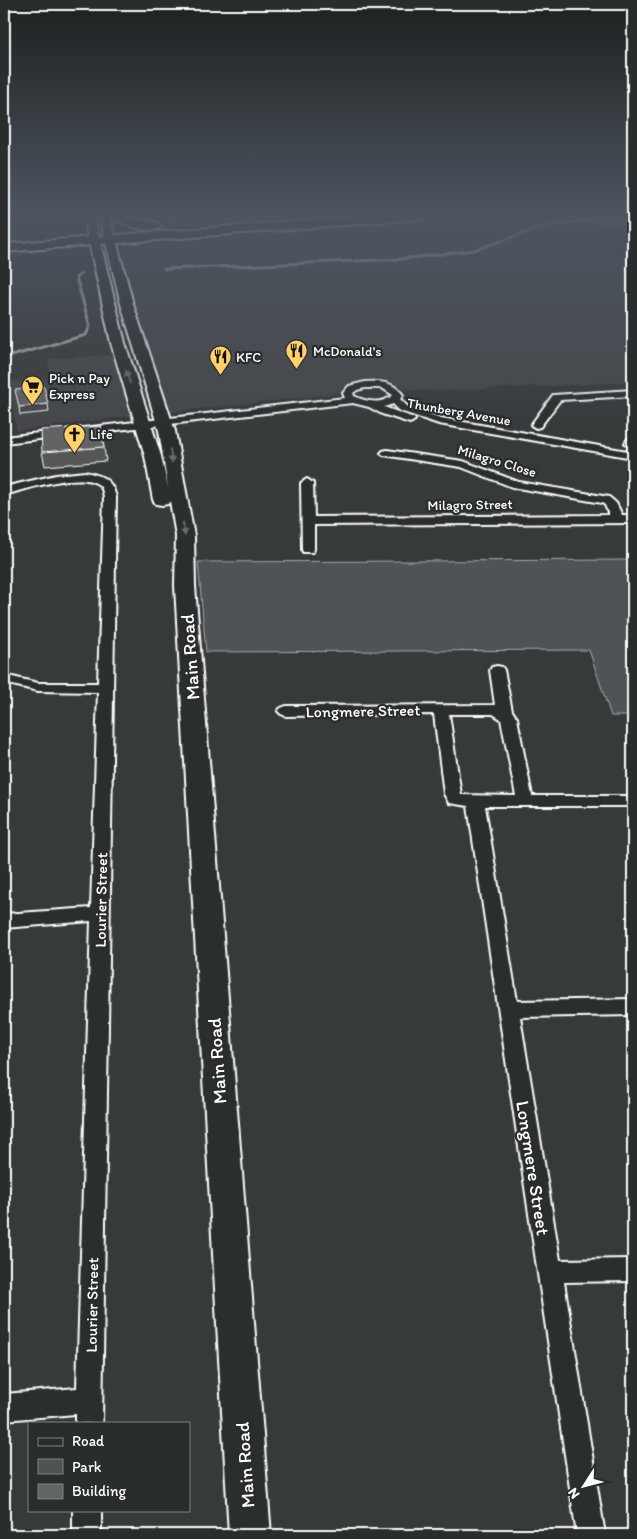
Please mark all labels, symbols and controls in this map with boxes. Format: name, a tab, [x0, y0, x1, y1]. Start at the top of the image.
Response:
restaurant icon: McDonald's	[285, 339, 309, 370]
place label: McDonald's	[313, 343, 382, 360]
restaurant icon: KFC	[208, 345, 232, 376]
place label: KFC	[236, 349, 261, 366]
one-way arrow	[124, 369, 132, 384]
place label: Pick n Pay Express	[49, 370, 110, 403]
supermarket icon: Pick n Pay Express	[21, 374, 45, 405]
street label: Thunberg Avenue	[406, 395, 512, 430]
church icon: Life	[62, 422, 86, 453]
place label: Life	[90, 426, 113, 443]
street label: Milagro Close	[456, 441, 539, 481]
one-way arrow	[167, 448, 175, 464]
street label: Milagro Street	[427, 496, 513, 514]
one-way arrow	[180, 522, 188, 538]
street label: Main Road	[176, 613, 204, 701]
street label: Longmere Street	[305, 700, 421, 722]
street label: Lourier Street	[91, 852, 111, 948]
street label: Main Road	[203, 1017, 231, 1105]
street label: Longmere Street	[511, 1099, 555, 1237]
street label: Lourier Street	[82, 1257, 102, 1353]
street label: Main Road	[231, 1421, 259, 1509]
legend	[28, 1422, 190, 1512]
text: Road	[72, 1432, 105, 1450]
text: Park	[72, 1458, 102, 1476]
north arrow	[560, 1462, 610, 1512]
text: Building	[72, 1482, 126, 1500]
text: N	[564, 1485, 584, 1502]

